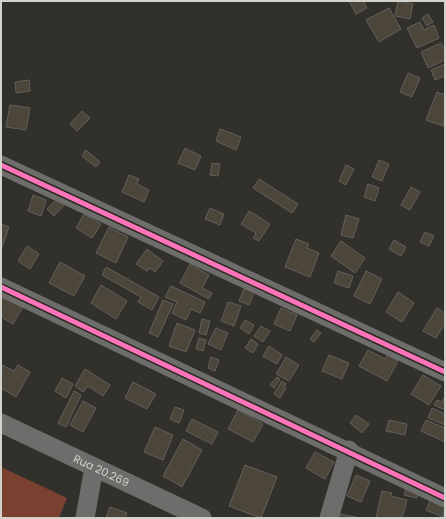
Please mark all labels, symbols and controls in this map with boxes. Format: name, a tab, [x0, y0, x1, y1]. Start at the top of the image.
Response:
street label: Rua 20.269	[71, 450, 132, 491]

